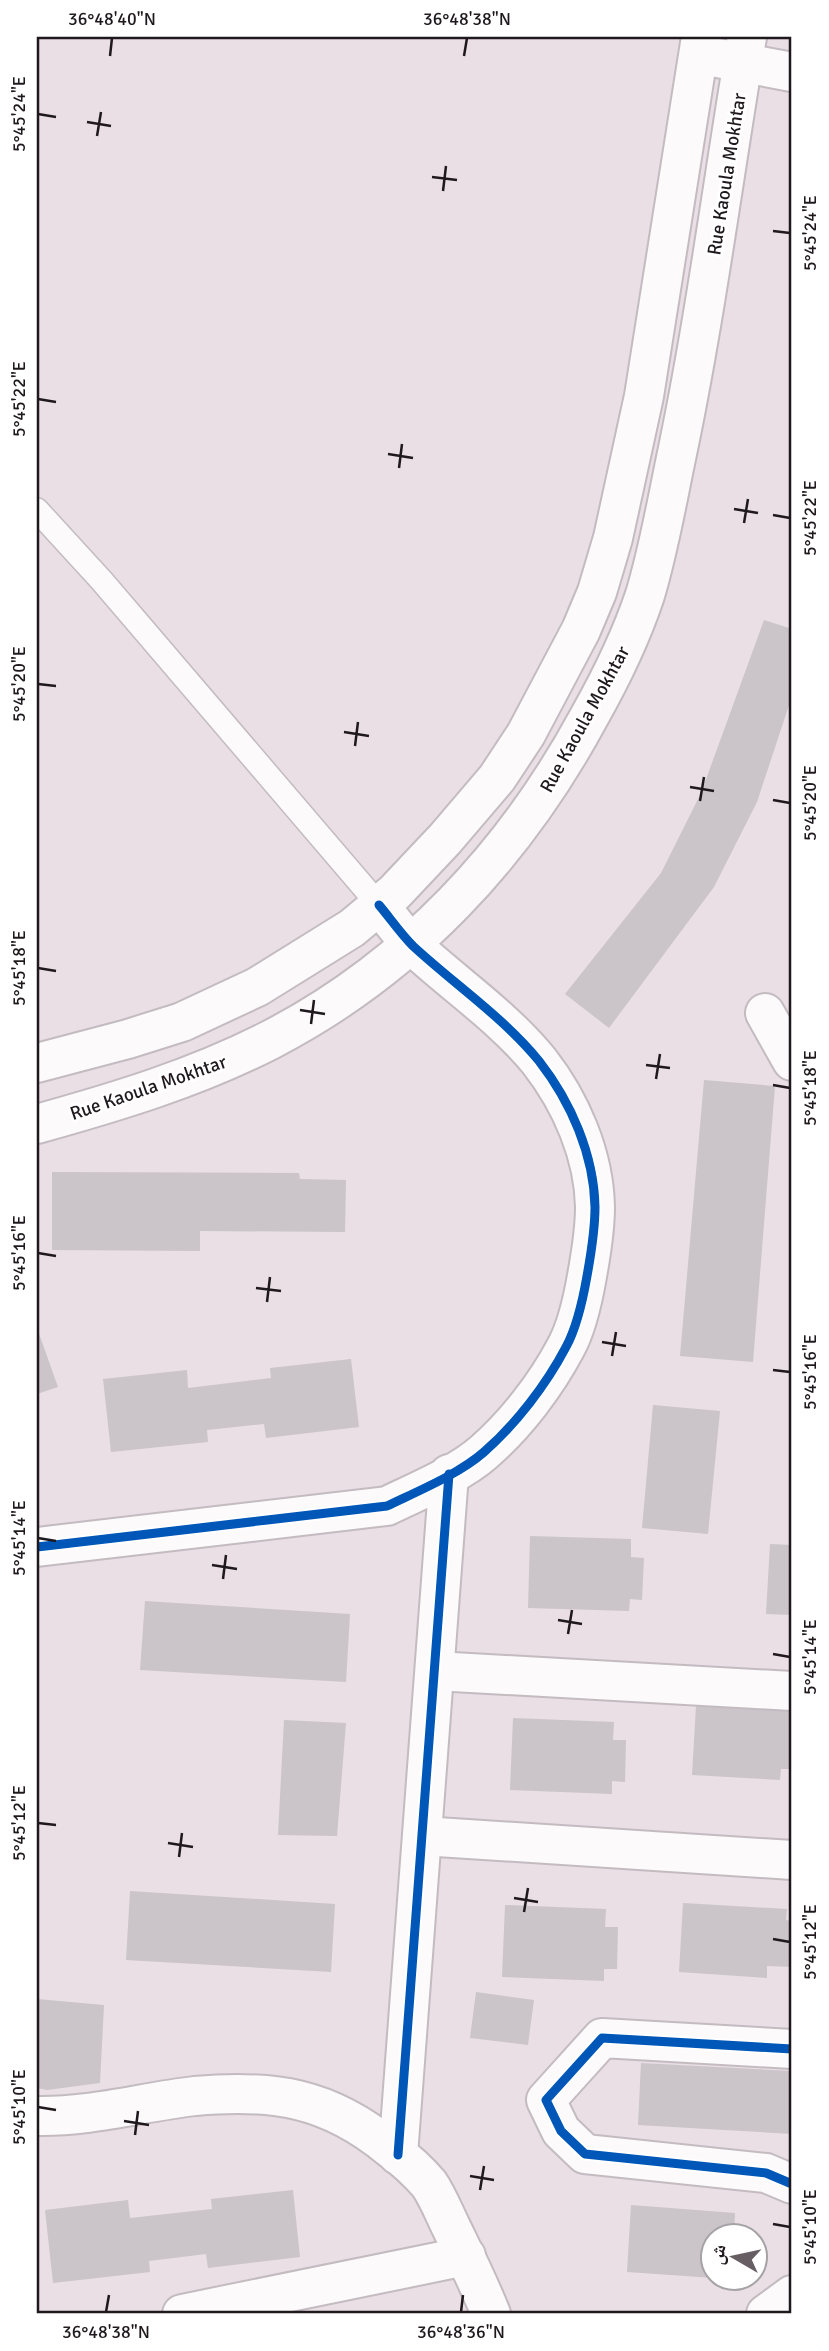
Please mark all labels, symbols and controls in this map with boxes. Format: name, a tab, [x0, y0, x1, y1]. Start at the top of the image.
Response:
text: 36°48'40"N	[68, 8, 156, 30]
text: 36°48'38"N	[423, 8, 511, 30]
text: 5°45'24"E	[8, 76, 30, 152]
street label: Rue Kaoula Mokhtar	[702, 91, 752, 257]
text: 5°45'24"E	[799, 195, 821, 271]
text: 5°45'22"E	[8, 361, 30, 437]
text: 5°45'22"E	[799, 480, 821, 556]
street label: Rue Kaoula Mokhtar	[535, 642, 635, 797]
text: 5°45'20"E	[8, 646, 30, 722]
text: 5°45'20"E	[799, 765, 821, 841]
text: 5°45'18"E	[8, 930, 30, 1006]
street label: Rue Kaoula Mokhtar	[67, 1050, 230, 1126]
text: 5°45'18"E	[799, 1050, 821, 1126]
text: 5°45'16"E	[8, 1215, 30, 1291]
text: 5°45'16"E	[799, 1334, 821, 1410]
text: 5°45'14"E	[8, 1500, 30, 1576]
text: 5°45'14"E	[799, 1619, 821, 1695]
text: 5°45'12"E	[8, 1785, 30, 1861]
text: 5°45'12"E	[799, 1904, 821, 1980]
text: 5°45'10"E	[8, 2069, 30, 2145]
text: 5°45'10"E	[799, 2189, 821, 2265]
north arrow	[700, 2222, 770, 2292]
text: ش	[705, 2243, 732, 2266]
text: 36°48'38"N	[62, 2321, 150, 2343]
text: 36°48'36"N	[417, 2321, 505, 2343]

